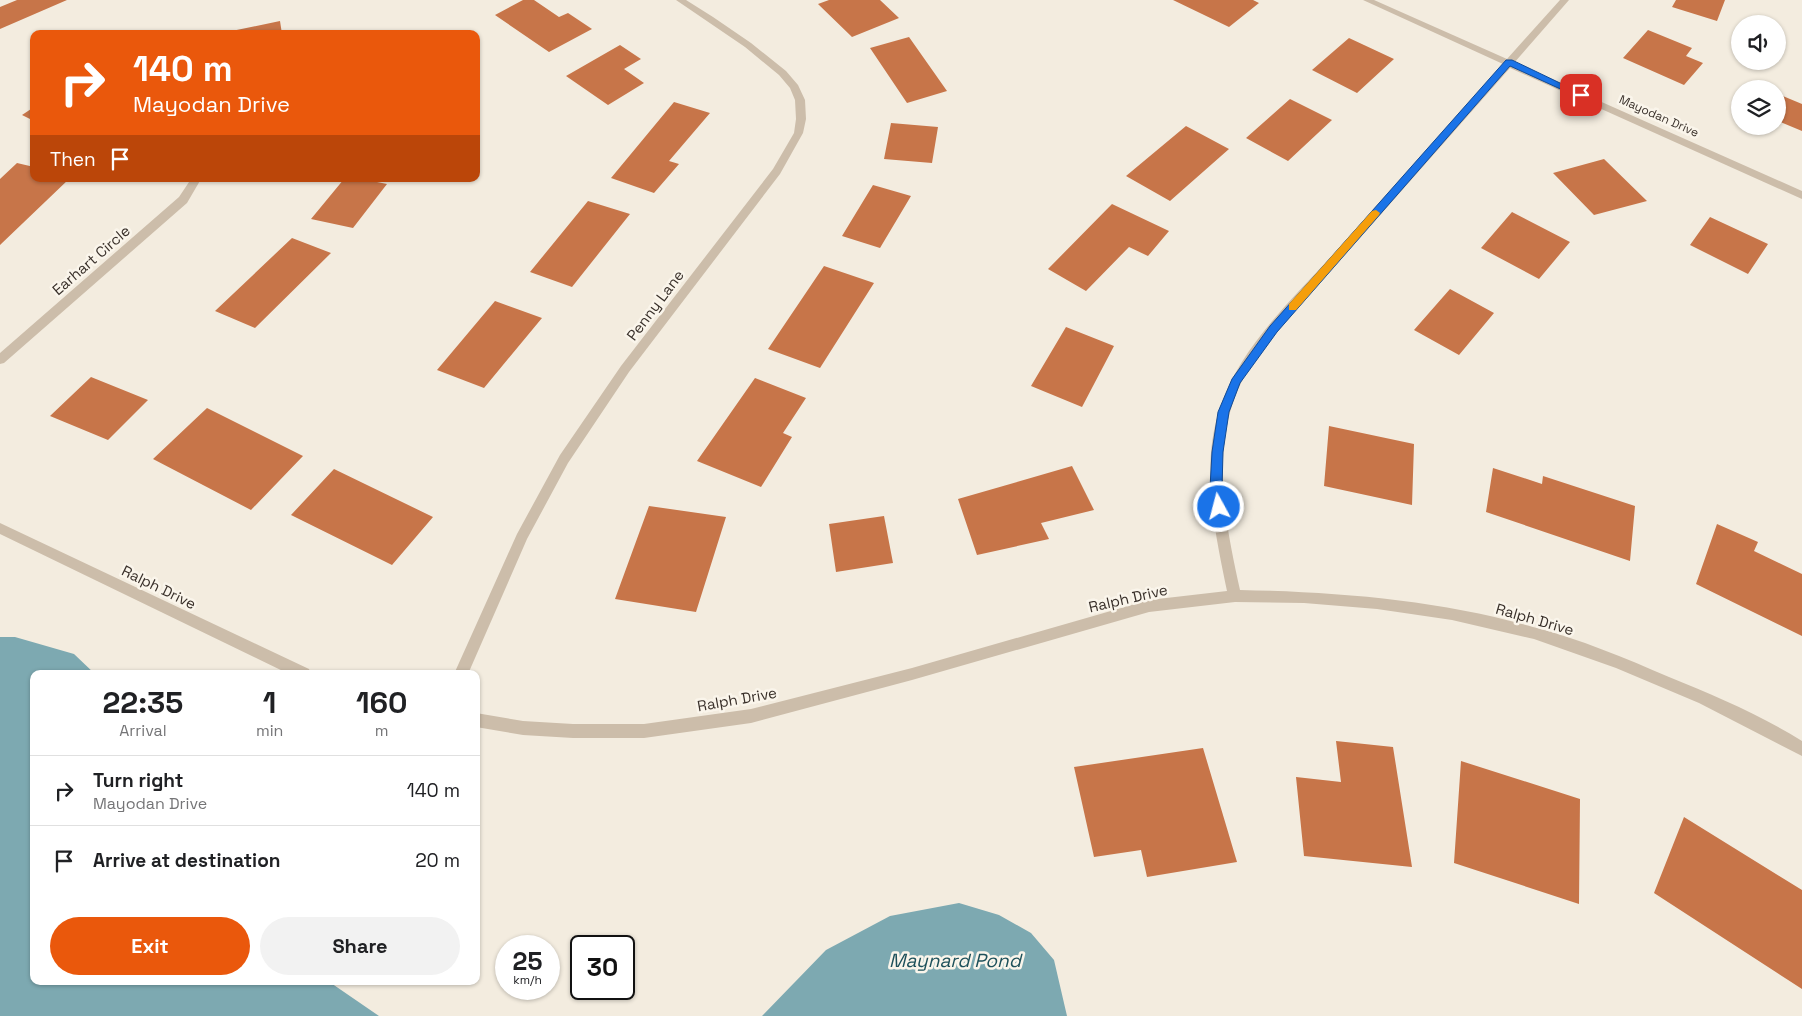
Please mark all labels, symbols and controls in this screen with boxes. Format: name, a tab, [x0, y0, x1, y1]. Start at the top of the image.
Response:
map controls	[1731, 15, 1786, 135]
button: sound	[1731, 15, 1786, 70]
text: 140 m	[133, 47, 233, 91]
icon: right	[50, 50, 115, 115]
pin	[1560, 74, 1602, 116]
button: layers	[1731, 80, 1786, 135]
icon: arrive	[1567, 81, 1595, 109]
text: Mayodan Drive	[133, 90, 290, 118]
street label: Mayodan Drive	[1617, 91, 1701, 141]
icon: arrive	[106, 145, 134, 173]
text: Then	[50, 147, 96, 172]
street label: Earhart Circle	[48, 221, 134, 299]
street label: Penny Lane	[622, 266, 688, 344]
position arrow	[1192, 480, 1244, 532]
street label: Ralph Drive	[119, 561, 199, 613]
street label: Ralph Drive	[1087, 580, 1169, 616]
street label: Ralph Drive	[1494, 599, 1576, 639]
text: 22:35	[103, 683, 183, 722]
text: 1	[263, 683, 276, 722]
text: 160	[356, 683, 407, 722]
street label: Ralph Drive	[696, 683, 778, 715]
text: Arrival	[119, 720, 167, 741]
text: min	[256, 720, 283, 741]
text: m	[375, 720, 389, 741]
text: Turn right	[93, 768, 183, 793]
icon: right	[50, 777, 78, 805]
text: 140 m	[407, 778, 460, 803]
text: Mayodan Drive	[93, 793, 207, 814]
icon: arrive	[50, 847, 78, 875]
text: Arrive at destination	[93, 848, 281, 873]
text: 20 m	[415, 848, 460, 873]
button: Exit	[50, 917, 250, 975]
button: Share	[260, 917, 460, 975]
speed limit sign: 30	[570, 935, 635, 1000]
text: 25	[513, 945, 542, 977]
water label: Maynard Pond	[889, 948, 1023, 973]
text: km/h	[513, 972, 542, 988]

